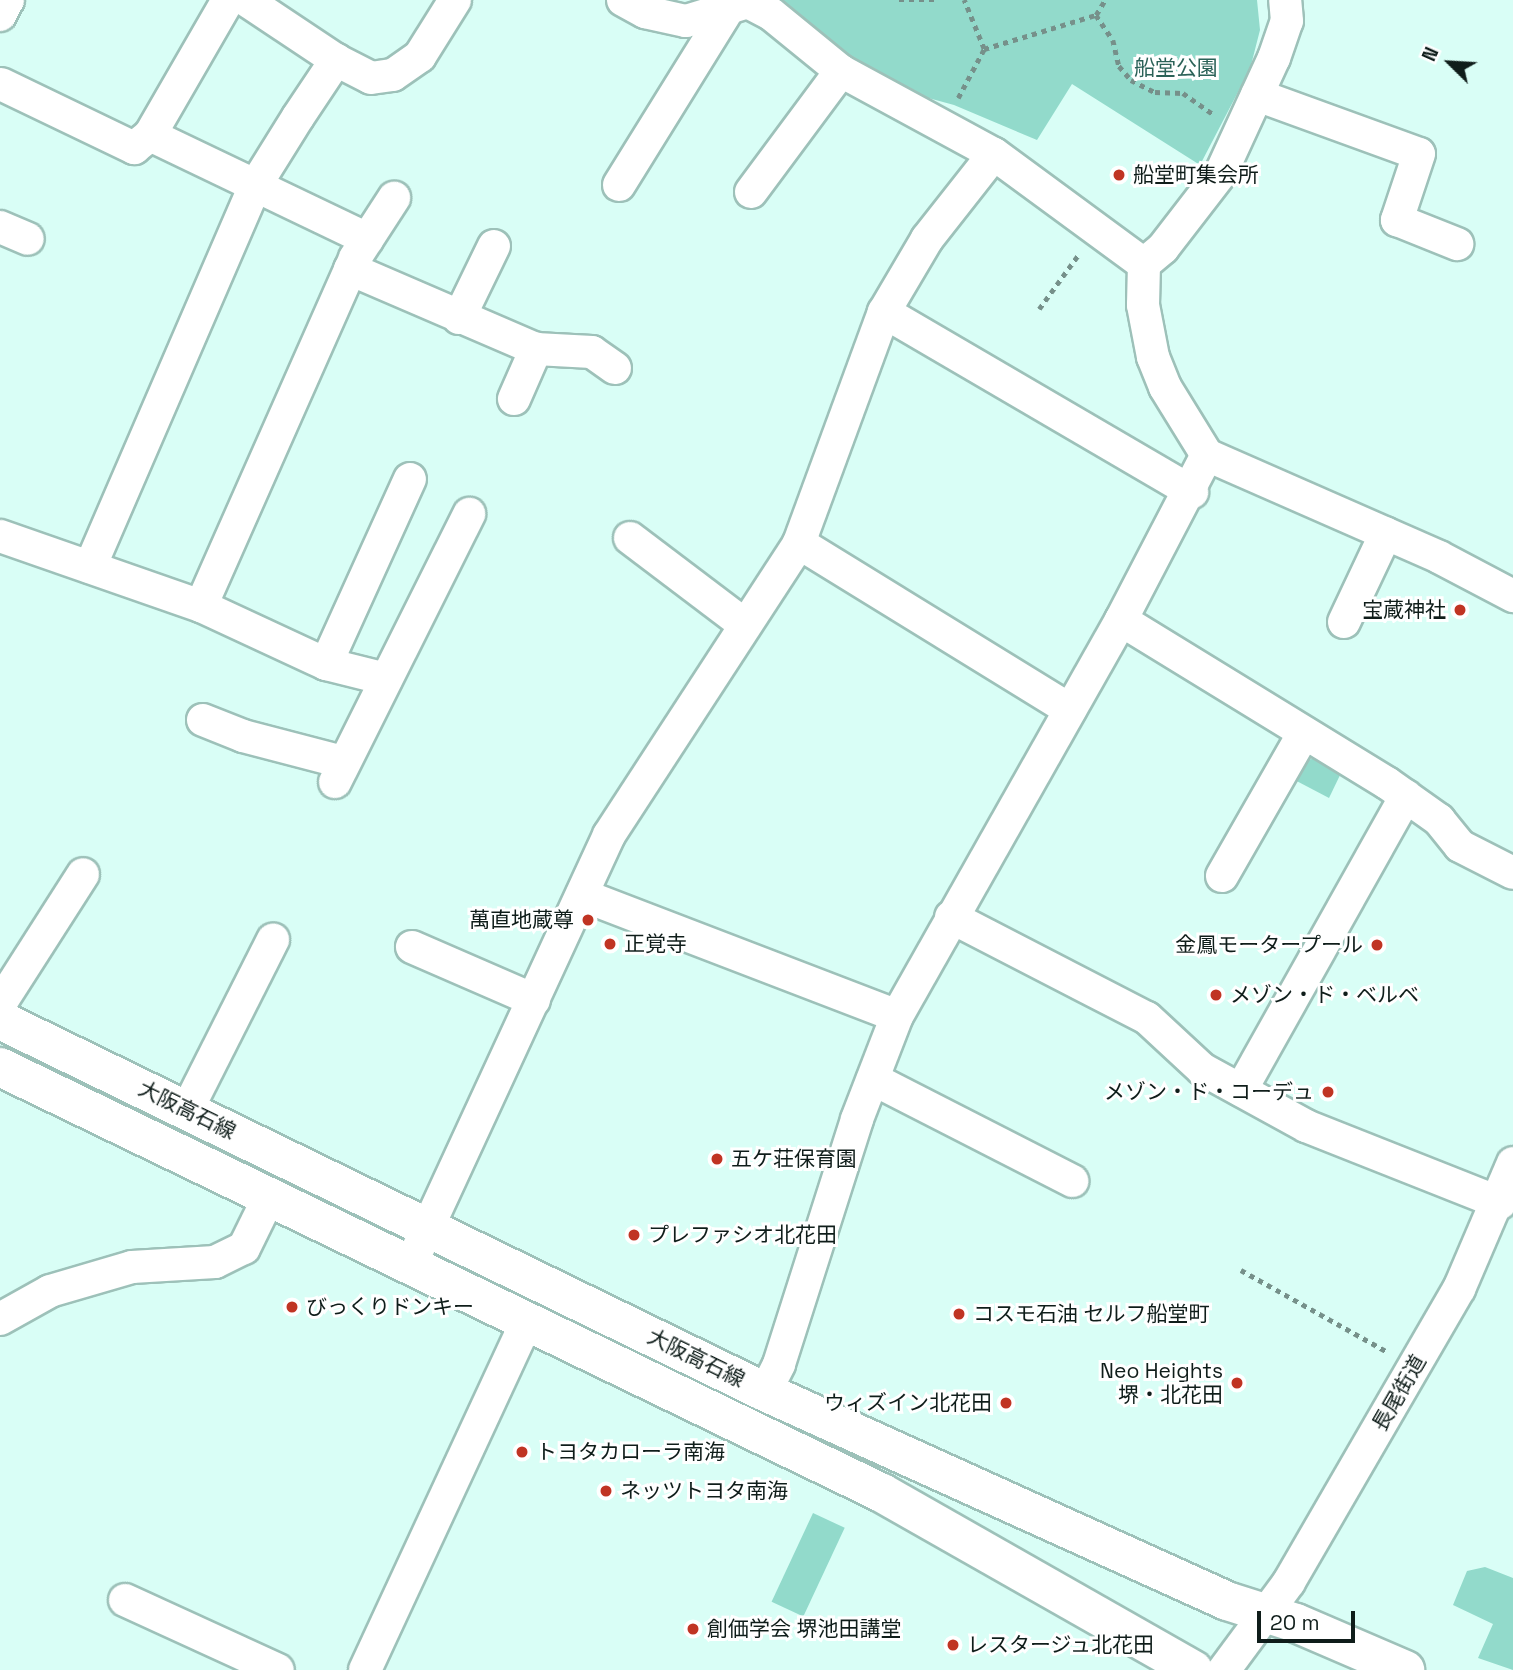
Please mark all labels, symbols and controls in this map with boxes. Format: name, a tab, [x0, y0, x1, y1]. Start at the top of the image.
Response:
north arrow	[1415, 28, 1485, 98]
text: N	[1416, 43, 1444, 65]
park label: 船堂公園	[1134, 55, 1218, 81]
place label: 船堂町集会所	[1133, 162, 1259, 188]
marker: 船堂町集会所	[1111, 167, 1127, 183]
place label: 宝蔵神社	[1362, 597, 1446, 623]
marker: 宝蔵神社	[1452, 602, 1468, 618]
place label: 萬直地蔵尊	[469, 907, 574, 933]
marker: 萬直地蔵尊	[580, 912, 596, 928]
place label: 正覚寺	[624, 931, 687, 957]
place label: 金鳳モータープール	[1174, 932, 1363, 958]
marker: 正覚寺	[602, 936, 618, 952]
marker: 金鳳モータープール	[1369, 937, 1385, 953]
place label: メゾン・ド・ベルベ	[1230, 982, 1419, 1008]
marker: メゾン・ド・ベルベ	[1208, 987, 1224, 1003]
street label: 大阪高石線	[134, 1076, 240, 1144]
place label: メゾン・ド・コーデュ	[1104, 1079, 1314, 1105]
marker: メゾン・ド・コーデュ	[1320, 1084, 1336, 1100]
place label: 五ケ荘保育園	[731, 1146, 857, 1172]
marker: 五ケ荘保育園	[709, 1151, 725, 1167]
place label: プレファシオ北花田	[648, 1222, 837, 1248]
marker: プレファシオ北花田	[626, 1227, 642, 1243]
place label: びっくりドンキー	[306, 1294, 474, 1320]
marker: びっくりドンキー	[284, 1299, 300, 1315]
place label: コスモ石油 セルフ船堂町	[973, 1301, 1209, 1327]
marker: コスモ石油 セルフ船堂町	[951, 1306, 967, 1322]
street label: 大阪高石線	[643, 1324, 749, 1392]
street label: 長尾街道	[1367, 1350, 1431, 1436]
place label: Neo Heights 堺・北花田	[1100, 1358, 1223, 1408]
marker: Neo Heights 堺・北花田	[1229, 1375, 1245, 1391]
place label: ウィズイン北花田	[824, 1390, 992, 1416]
marker: ウィズイン北花田	[998, 1395, 1014, 1411]
place label: トヨタカローラ南海	[536, 1439, 725, 1465]
marker: トヨタカローラ南海	[514, 1444, 530, 1460]
place label: ネッツトヨタ南海	[620, 1478, 788, 1504]
marker: ネッツトヨタ南海	[598, 1483, 614, 1499]
scale bar	[1261, 1596, 1359, 1640]
text: 20 m	[1270, 1609, 1320, 1636]
place label: 創価学会 堺池田講堂	[707, 1616, 901, 1642]
marker: 創価学会 堺池田講堂	[685, 1621, 701, 1637]
place label: レスタージュ北花田	[967, 1632, 1156, 1658]
marker: レスタージュ北花田	[945, 1637, 961, 1653]

